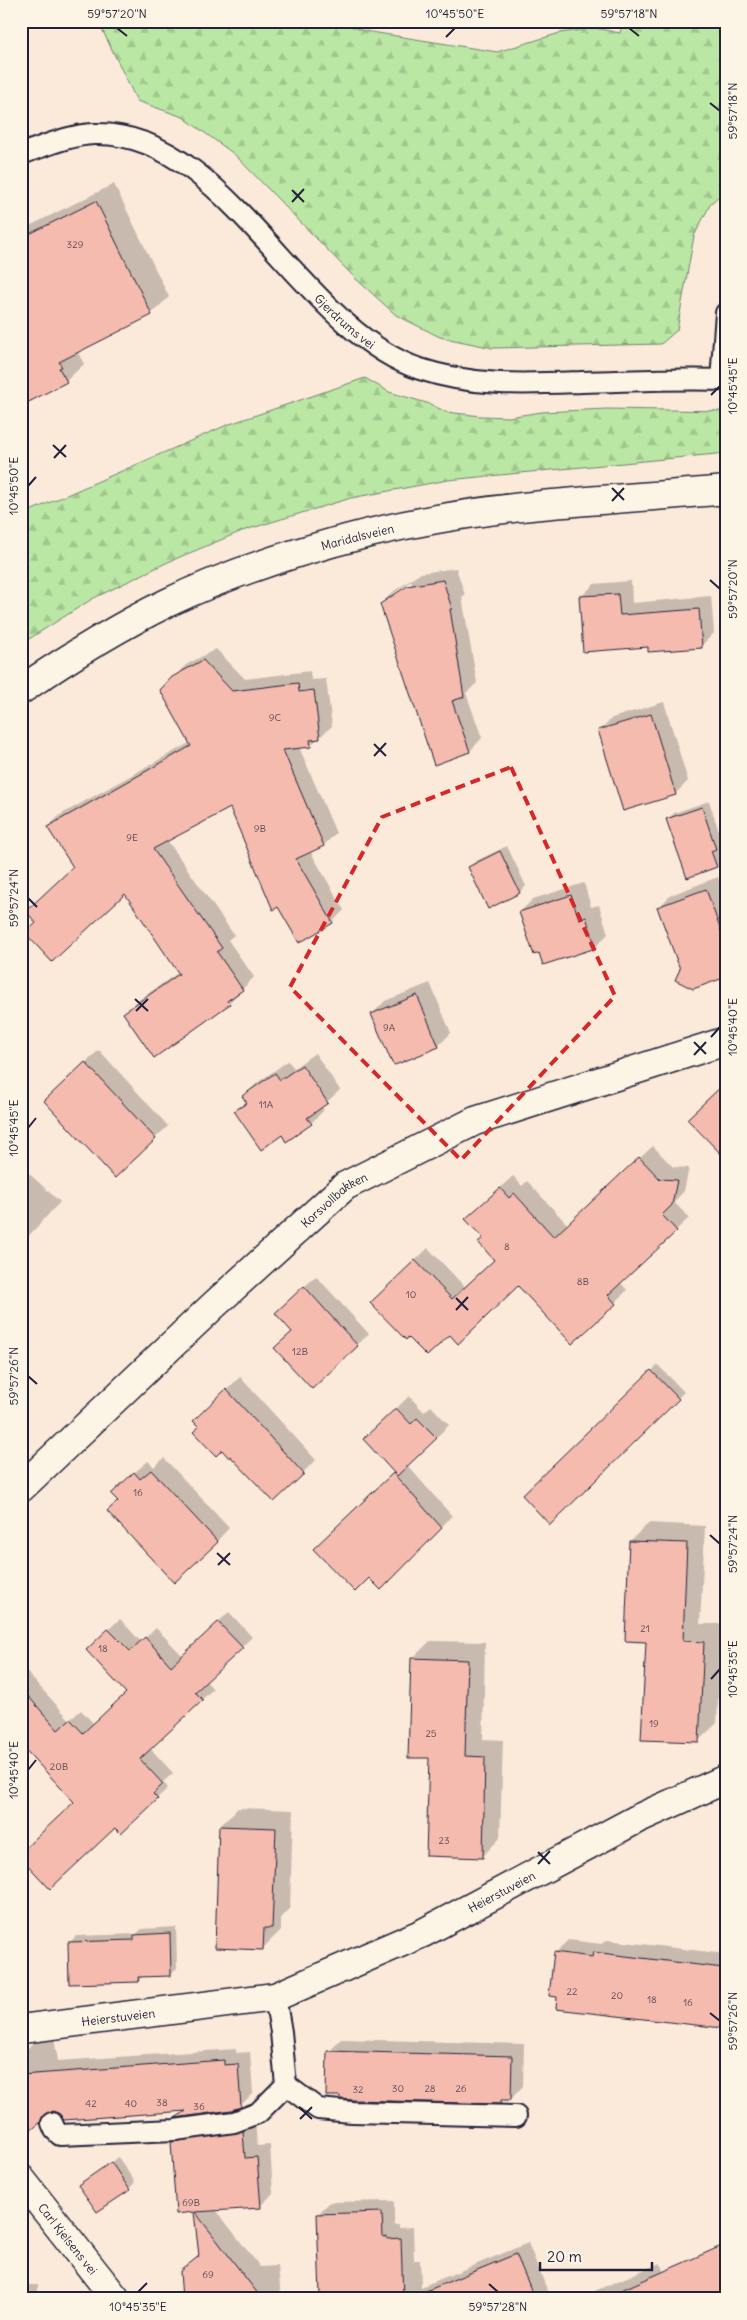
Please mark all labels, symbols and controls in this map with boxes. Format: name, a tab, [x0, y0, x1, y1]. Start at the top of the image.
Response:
text: 59°57'20"N	[87, 6, 147, 21]
text: 10°45'50"E	[426, 6, 484, 21]
text: 59°57'18"N	[601, 6, 657, 21]
text: 59°57'18"N	[725, 83, 740, 139]
house number: 329	[67, 238, 84, 251]
street label: Gjerdrums vei	[312, 291, 378, 352]
text: 10°45'45"E	[725, 357, 740, 415]
text: 10°45'50"E	[6, 457, 21, 515]
street label: Maridalsveien	[319, 520, 395, 553]
text: 59°57'20"N	[725, 559, 740, 619]
house number: 9C	[269, 711, 282, 724]
house number: 9B	[254, 822, 267, 835]
house number: 9E	[126, 831, 138, 844]
text: 59°57'24"N	[6, 869, 21, 927]
text: 10°45'40"E	[725, 998, 740, 1056]
house number: 9A	[383, 1021, 396, 1034]
house number: 11A	[259, 1098, 274, 1111]
text: 10°45'45"E	[6, 1099, 21, 1157]
street label: Korsvollbakken	[297, 1169, 370, 1230]
house number: 8	[504, 1240, 510, 1253]
house number: 8B	[577, 1275, 590, 1288]
house number: 10	[406, 1288, 416, 1301]
house number: 12B	[292, 1345, 308, 1358]
text: 59°57'26"N	[6, 1347, 21, 1405]
house number: 16	[133, 1486, 143, 1499]
text: 59°57'24"N	[725, 1515, 740, 1573]
house number: 21	[640, 1622, 650, 1635]
text: 10°45'35"E	[725, 1640, 740, 1698]
house number: 18	[98, 1642, 108, 1655]
house number: 19	[649, 1717, 659, 1730]
house number: 25	[425, 1727, 437, 1740]
text: 10°45'40"E	[6, 1741, 21, 1799]
house number: 20B	[50, 1760, 69, 1773]
house number: 23	[438, 1834, 450, 1847]
street label: Heierstuveien	[465, 1867, 538, 1915]
house number: 22	[567, 1985, 578, 1998]
house number: 20	[611, 1989, 623, 2002]
text: 59°57'26"N	[725, 1992, 740, 2050]
house number: 18	[647, 1993, 657, 2006]
house number: 16	[683, 1996, 693, 2009]
street label: Heierstuveien	[81, 2005, 156, 2029]
house number: 30	[392, 2082, 404, 2095]
house number: 28	[424, 2082, 436, 2095]
house number: 26	[455, 2082, 467, 2095]
house number: 32	[352, 2083, 364, 2096]
house number: 38	[156, 2096, 168, 2109]
house number: 42	[85, 2097, 97, 2110]
house number: 40	[125, 2097, 137, 2110]
house number: 36	[193, 2100, 205, 2113]
house number: 69B	[182, 2196, 200, 2209]
street label: Carl Kjelsens vei	[35, 2200, 101, 2277]
scale bar	[540, 2240, 652, 2272]
text: 20 m	[547, 2247, 582, 2266]
house number: 69	[202, 2268, 214, 2281]
text: 10°45'35"E	[109, 2299, 167, 2314]
text: 59°57'28"N	[469, 2299, 527, 2314]

